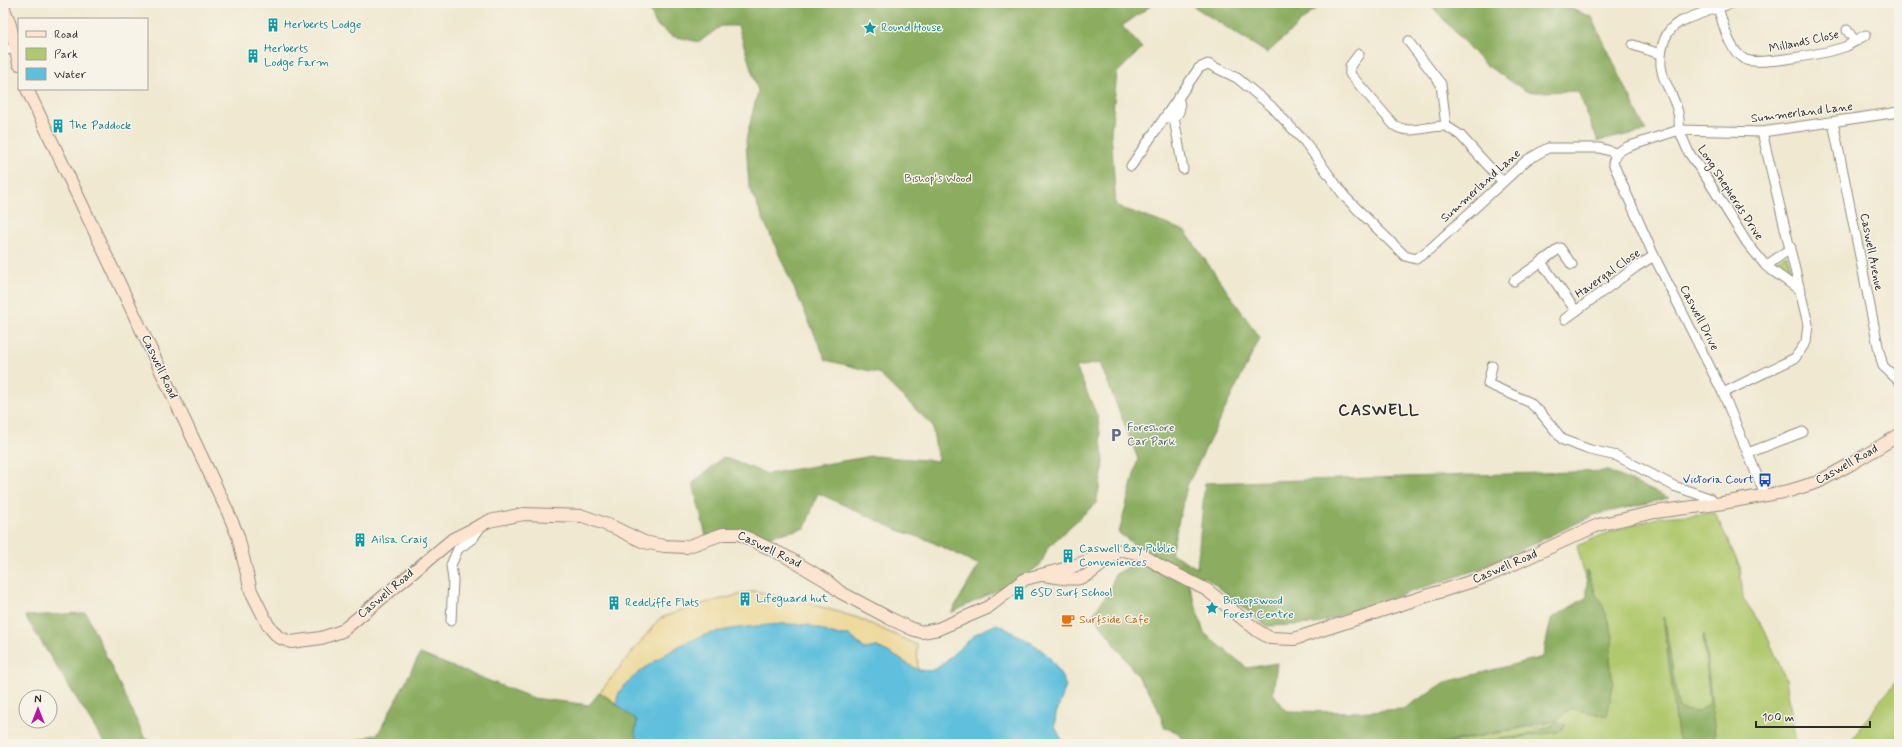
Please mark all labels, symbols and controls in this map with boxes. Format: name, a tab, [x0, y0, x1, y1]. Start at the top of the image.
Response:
building icon: Herberts Lodge	[265, 17, 281, 33]
place label: Herberts Lodge	[284, 17, 361, 33]
legend	[18, 18, 148, 90]
place icon: Round House	[862, 20, 878, 36]
place label: Round House	[881, 20, 943, 36]
text: Road	[54, 27, 78, 43]
street label: Millands Close	[1768, 27, 1840, 57]
place label: Herberts Lodge Farm	[264, 41, 329, 71]
text: Park	[54, 47, 78, 63]
building icon: Herberts Lodge Farm	[245, 48, 261, 64]
text: Water	[54, 67, 86, 83]
street label: Summerland Lane	[1750, 99, 1854, 127]
building icon: The Paddock	[50, 118, 66, 134]
place label: The Paddock	[69, 118, 131, 134]
street label: Long Shepherds Drive	[1693, 143, 1767, 243]
street label: Summerland Lane	[1438, 146, 1524, 226]
park label: Bishop's Wood	[904, 171, 972, 187]
street label: Caswell Avenue	[1856, 212, 1886, 292]
street label: Havergal Close	[1572, 246, 1644, 302]
street label: Caswell Drive	[1676, 283, 1722, 353]
street label: Caswell Road	[137, 332, 181, 402]
district label: CASWELL	[1338, 400, 1420, 421]
place label: Foreshore Car Park	[1127, 420, 1176, 450]
parking icon: Foreshore Car Park	[1108, 427, 1124, 443]
street label: Caswell Road	[1813, 441, 1881, 489]
place label: Victoria Court	[1683, 472, 1754, 488]
bus stop icon: Victoria Court	[1757, 472, 1773, 488]
street label: Caswell Road	[735, 528, 803, 572]
building icon: Ailsa Craig	[352, 532, 368, 548]
place label: Ailsa Craig	[371, 532, 428, 549]
place label: Caswell Bay Public Conveniences	[1079, 541, 1175, 571]
street label: Caswell Road	[1470, 546, 1540, 588]
building icon: Caswell Bay Public Conveniences	[1060, 548, 1076, 564]
street label: Caswell Road	[354, 566, 418, 622]
building icon: GSD Surf School	[1011, 585, 1027, 601]
place label: GSD Surf School	[1030, 585, 1112, 601]
building icon: Lifeguard hut	[737, 591, 753, 607]
place label: Lifeguard hut	[756, 591, 828, 607]
place label: Bishopswood Forest Centre	[1223, 593, 1294, 623]
building icon: Redcliffe Flats	[606, 595, 622, 611]
place label: Redcliffe Flats	[625, 595, 699, 611]
place icon: Bishopswood Forest Centre	[1204, 600, 1220, 616]
cafe icon: Surfside Cafe	[1060, 612, 1076, 628]
place label: Surfside Cafe	[1079, 612, 1149, 628]
north arrow	[18, 689, 58, 729]
text: N	[34, 693, 42, 707]
scale bar	[1756, 703, 1870, 729]
text: 100 m	[1762, 710, 1794, 726]

